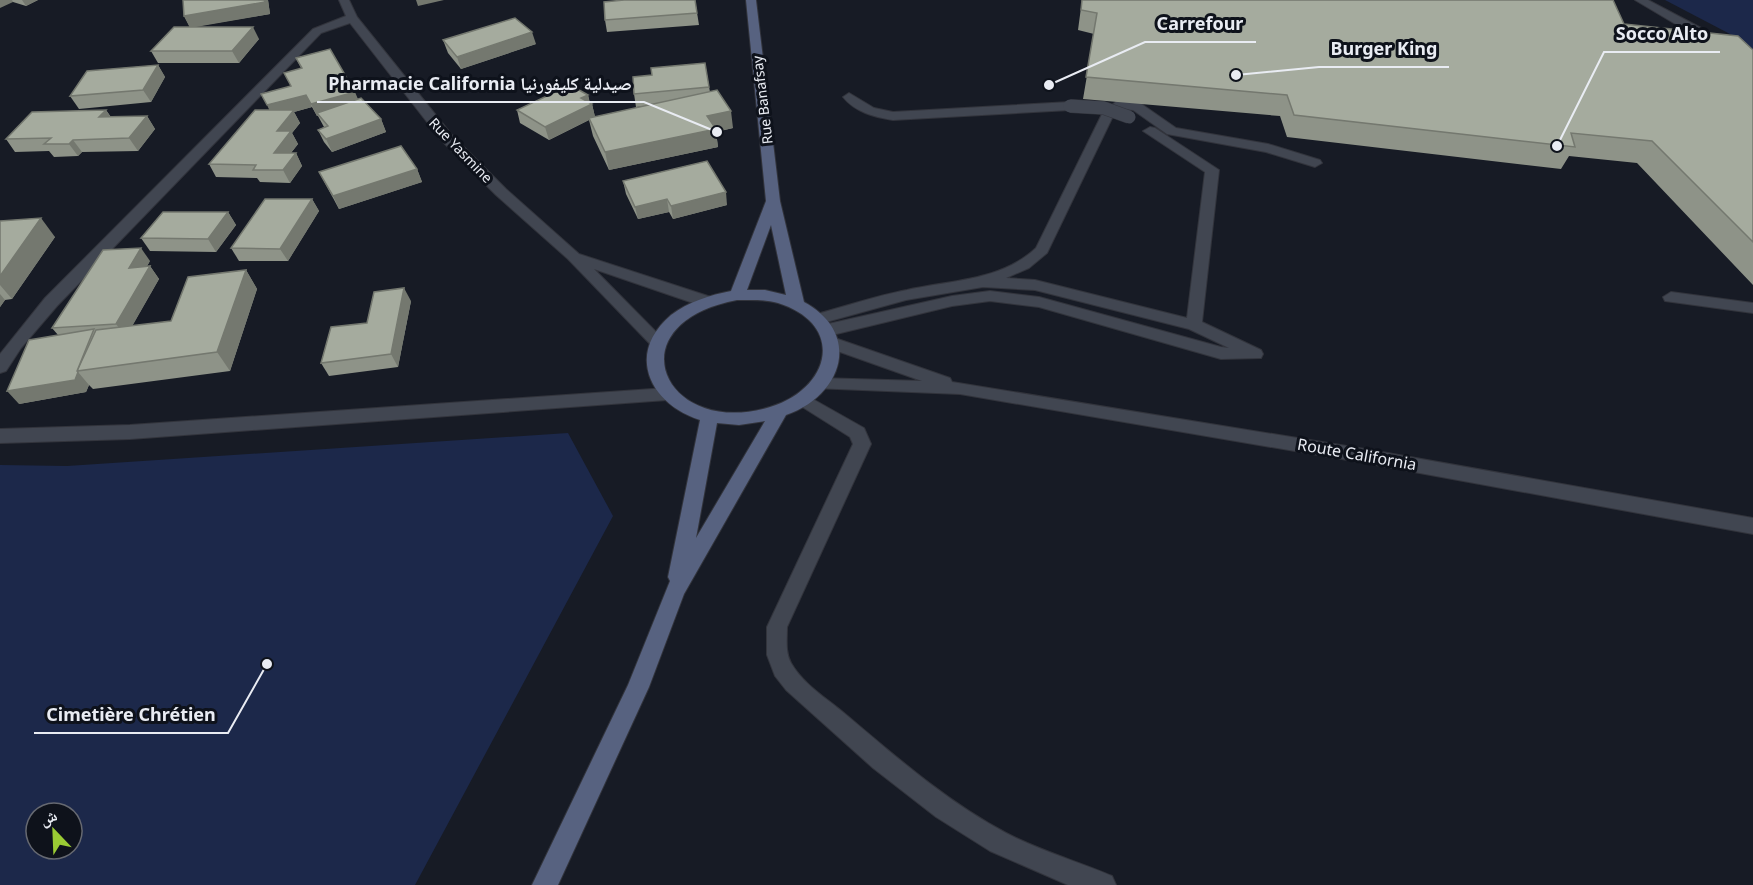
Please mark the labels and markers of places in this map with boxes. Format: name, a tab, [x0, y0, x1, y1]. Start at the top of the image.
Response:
callout: Carrefour	[1145, 6, 1256, 42]
callout: Socco Alto	[1604, 16, 1720, 52]
callout: Burger King	[1319, 31, 1449, 67]
callout: Pharmacie California صيدلية كليفورنيا	[317, 66, 644, 102]
callout: Cimetière Chrétien	[34, 697, 228, 733]

